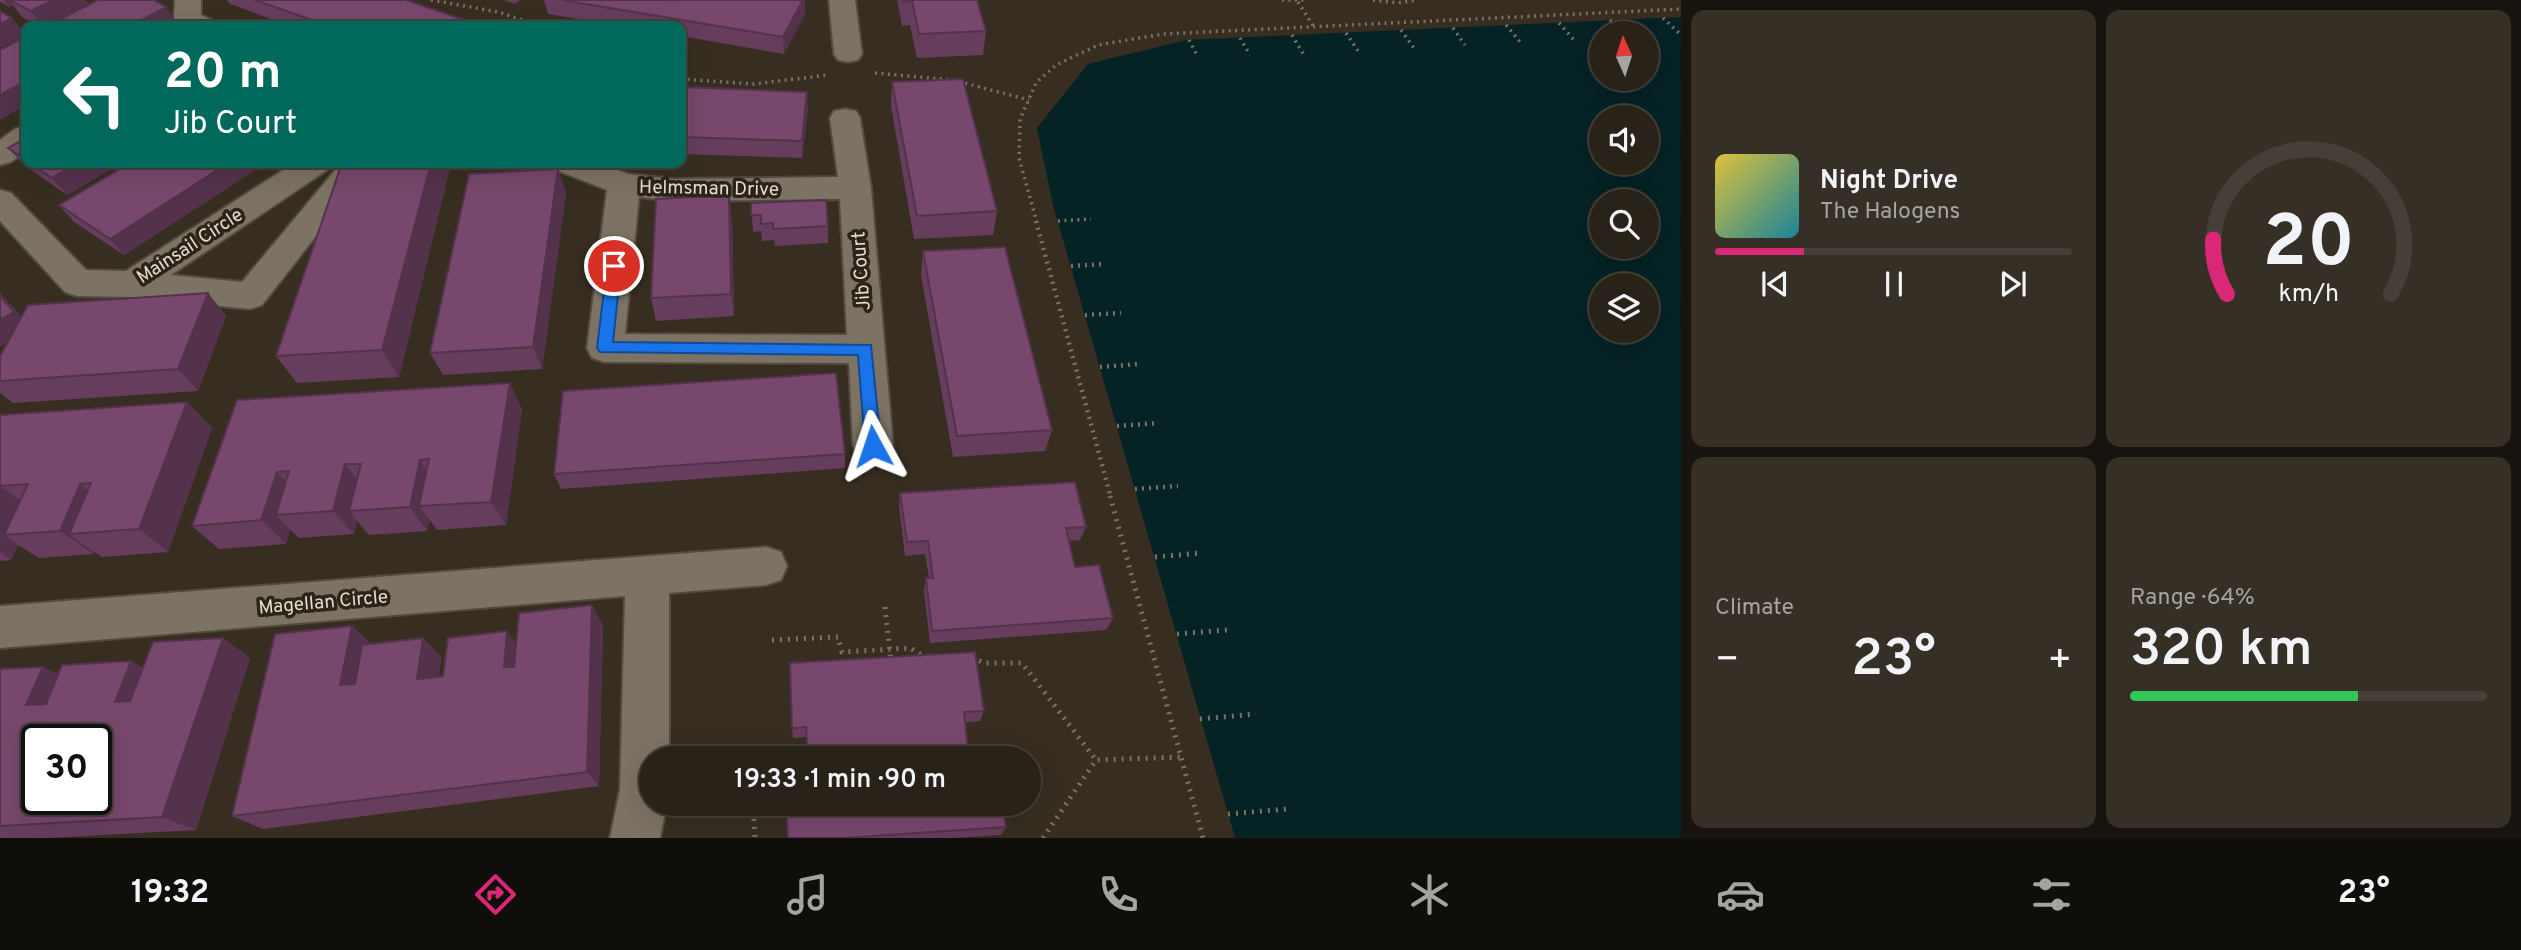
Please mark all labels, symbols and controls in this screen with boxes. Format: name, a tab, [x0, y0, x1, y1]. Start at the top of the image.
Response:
north arrow	[1589, 21, 1659, 91]
map controls	[1589, 21, 1659, 343]
text: 20 m	[164, 44, 281, 106]
icon: left	[49, 49, 140, 140]
text: Jib Court	[164, 105, 297, 145]
button: sound	[1589, 105, 1659, 175]
text: Night Drive	[1820, 165, 1958, 198]
street label: Helmsman Drive	[639, 176, 779, 202]
button: search	[1589, 189, 1659, 259]
text: The Halogens	[1820, 198, 1960, 227]
text: 20	[2262, 201, 2355, 293]
street label: Mainsail Circle	[132, 203, 248, 290]
street label: Jib Court	[847, 231, 877, 311]
pin	[584, 236, 644, 296]
icon: arrive	[595, 247, 633, 285]
icon: previous	[1756, 265, 1794, 303]
icon: pause	[1875, 265, 1913, 303]
icon: next	[1994, 265, 2032, 303]
button: layers	[1589, 273, 1659, 343]
text: km/h	[2278, 279, 2339, 311]
position arrow	[836, 409, 910, 483]
text: Range · 64%	[2130, 584, 2255, 613]
street label: Magellan Circle	[257, 585, 389, 621]
text: Climate	[1715, 594, 1794, 623]
text: 320 km	[2130, 618, 2312, 684]
text: 23°	[1851, 628, 1936, 694]
text: −	[1715, 637, 1740, 686]
text: +	[2047, 637, 2072, 686]
speed limit sign: 30	[21, 724, 112, 815]
text: 19:33 · 1 min · 90 m	[734, 764, 946, 797]
icon: directions	[471, 870, 520, 919]
icon: music	[783, 870, 832, 919]
icon: phone	[1094, 870, 1143, 919]
icon: climate	[1405, 870, 1454, 919]
icon: car	[1716, 870, 1765, 919]
icon: filters	[2027, 870, 2076, 919]
text: 19:32	[131, 874, 209, 914]
text: 23°	[2338, 874, 2390, 914]

